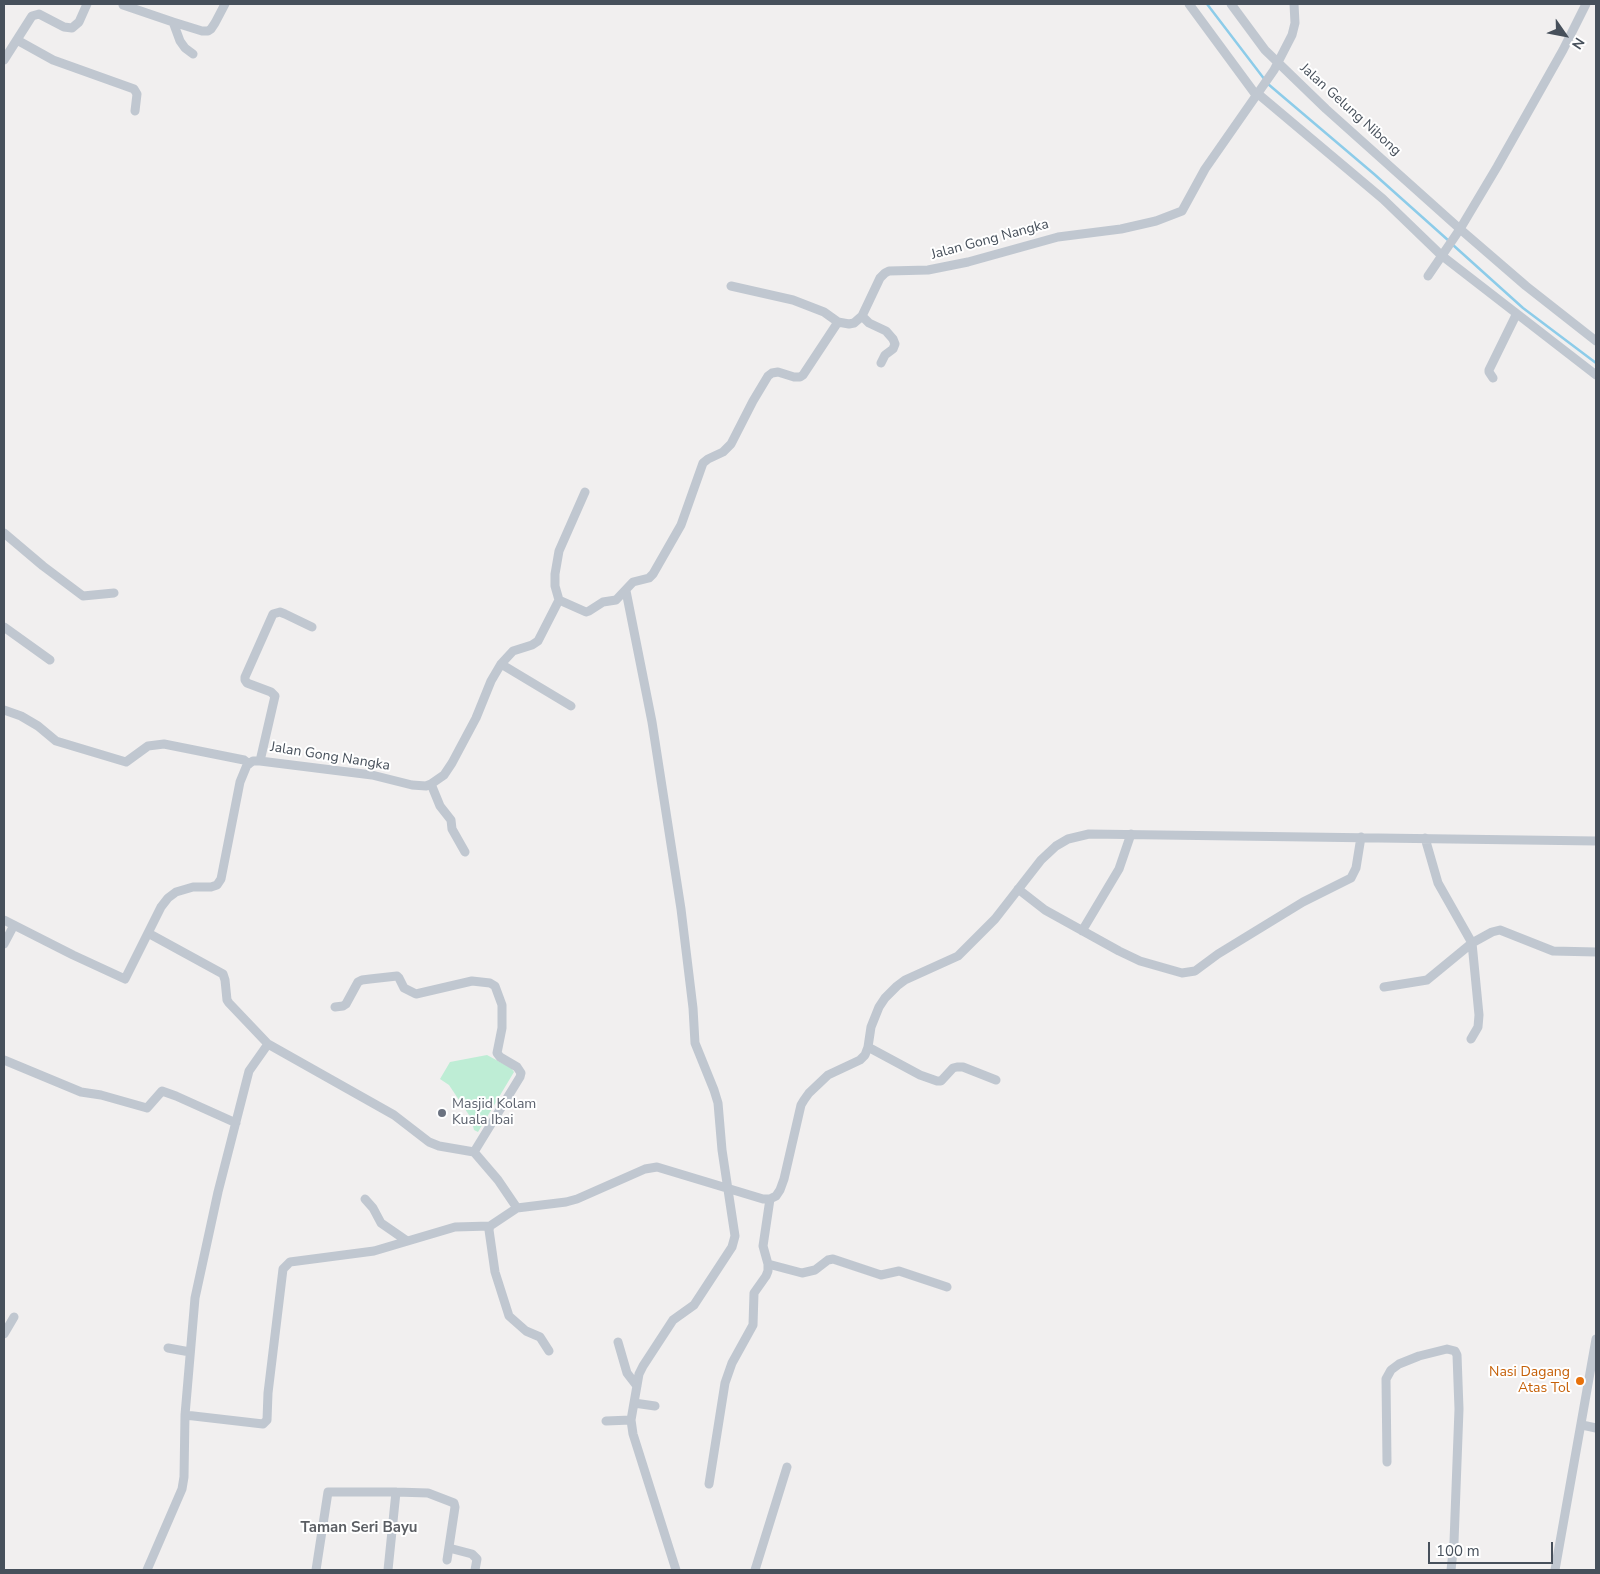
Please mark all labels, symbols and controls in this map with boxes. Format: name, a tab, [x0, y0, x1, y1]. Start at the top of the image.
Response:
north arrow	[1540, 10, 1590, 60]
text: N	[1567, 34, 1589, 53]
street label: Jalan Gelung Nibong	[1296, 60, 1404, 160]
street label: Jalan Gong Nangka	[929, 216, 1051, 264]
street label: Jalan Gong Nangka	[269, 739, 391, 775]
place label: Masjid Kolam Kuala Ibai	[452, 1097, 536, 1130]
marker: Masjid Kolam Kuala Ibai	[436, 1107, 448, 1119]
place label: Nasi Dagang Atas Tol	[1489, 1365, 1570, 1398]
marker: Nasi Dagang Atas Tol	[1574, 1375, 1586, 1387]
district label: Taman Seri Bayu	[301, 1519, 417, 1537]
scale bar	[1430, 1532, 1555, 1564]
text: 100 m	[1436, 1541, 1480, 1561]

